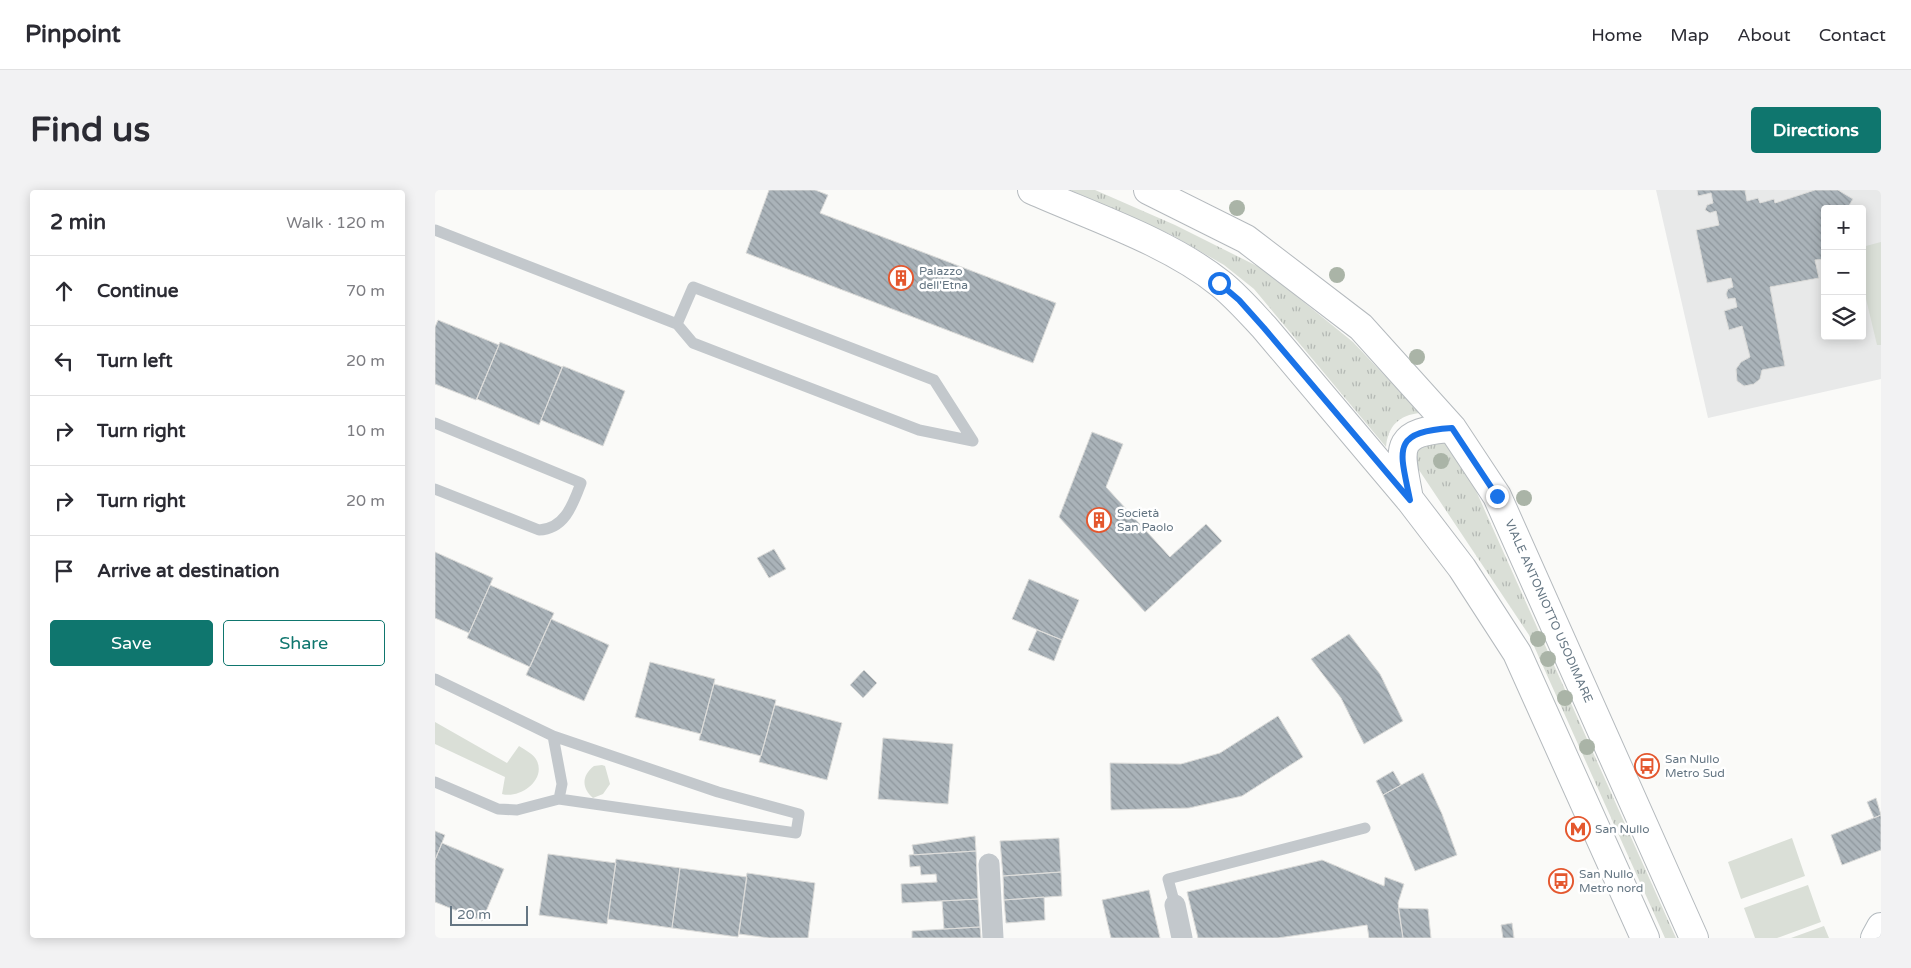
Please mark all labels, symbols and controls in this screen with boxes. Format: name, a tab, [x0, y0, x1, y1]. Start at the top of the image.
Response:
text: Pinpoint	[25, 20, 121, 49]
text: Home	[1591, 24, 1642, 46]
text: Map	[1670, 24, 1709, 46]
text: About	[1737, 24, 1791, 46]
text: Contact	[1819, 24, 1886, 46]
button: Directions	[1751, 107, 1881, 153]
text: Find us	[30, 109, 150, 151]
map controls	[1821, 205, 1866, 340]
button: +	[1821, 205, 1866, 250]
text: 2 min	[50, 210, 106, 235]
text: Walk · 120 m	[286, 213, 385, 233]
button: −	[1821, 250, 1866, 295]
place label: Palazzo dell'Etna	[919, 264, 968, 292]
building icon: Palazzo dell'Etna	[888, 265, 914, 291]
route start	[1208, 272, 1231, 295]
icon: ahead	[50, 277, 78, 305]
text: Continue	[97, 280, 179, 302]
text: 70 m	[346, 281, 385, 301]
button: layers	[1821, 295, 1866, 340]
icon: left	[50, 347, 78, 375]
text: Turn left	[97, 350, 173, 372]
text: 20 m	[346, 351, 385, 371]
icon: right	[50, 417, 78, 445]
text: Turn right	[97, 420, 185, 442]
text: 10 m	[346, 421, 385, 441]
route end	[1486, 485, 1509, 508]
icon: right	[50, 487, 78, 515]
text: Turn right	[97, 490, 185, 512]
text: 20 m	[346, 491, 385, 511]
place label: Società San Paolo	[1117, 506, 1174, 534]
building icon: Società San Paolo	[1086, 507, 1112, 533]
street label: VIALE ANTONIOTTO USODIMARE	[1502, 517, 1596, 705]
icon: arrive	[50, 557, 78, 585]
text: Arrive at destination	[97, 560, 280, 582]
button: Save	[50, 620, 213, 666]
button: Share	[223, 620, 385, 666]
place label: San Nullo Metro Sud	[1665, 752, 1725, 780]
bus stop icon: San Nullo Metro Sud	[1634, 753, 1660, 779]
metro station icon: San Nullo	[1565, 816, 1591, 842]
place label: San Nullo	[1595, 822, 1650, 836]
place label: San Nullo Metro nord	[1579, 867, 1643, 895]
bus stop icon: San Nullo Metro nord	[1548, 868, 1574, 894]
scale bar	[450, 903, 527, 926]
text: 20 m	[457, 906, 491, 923]

